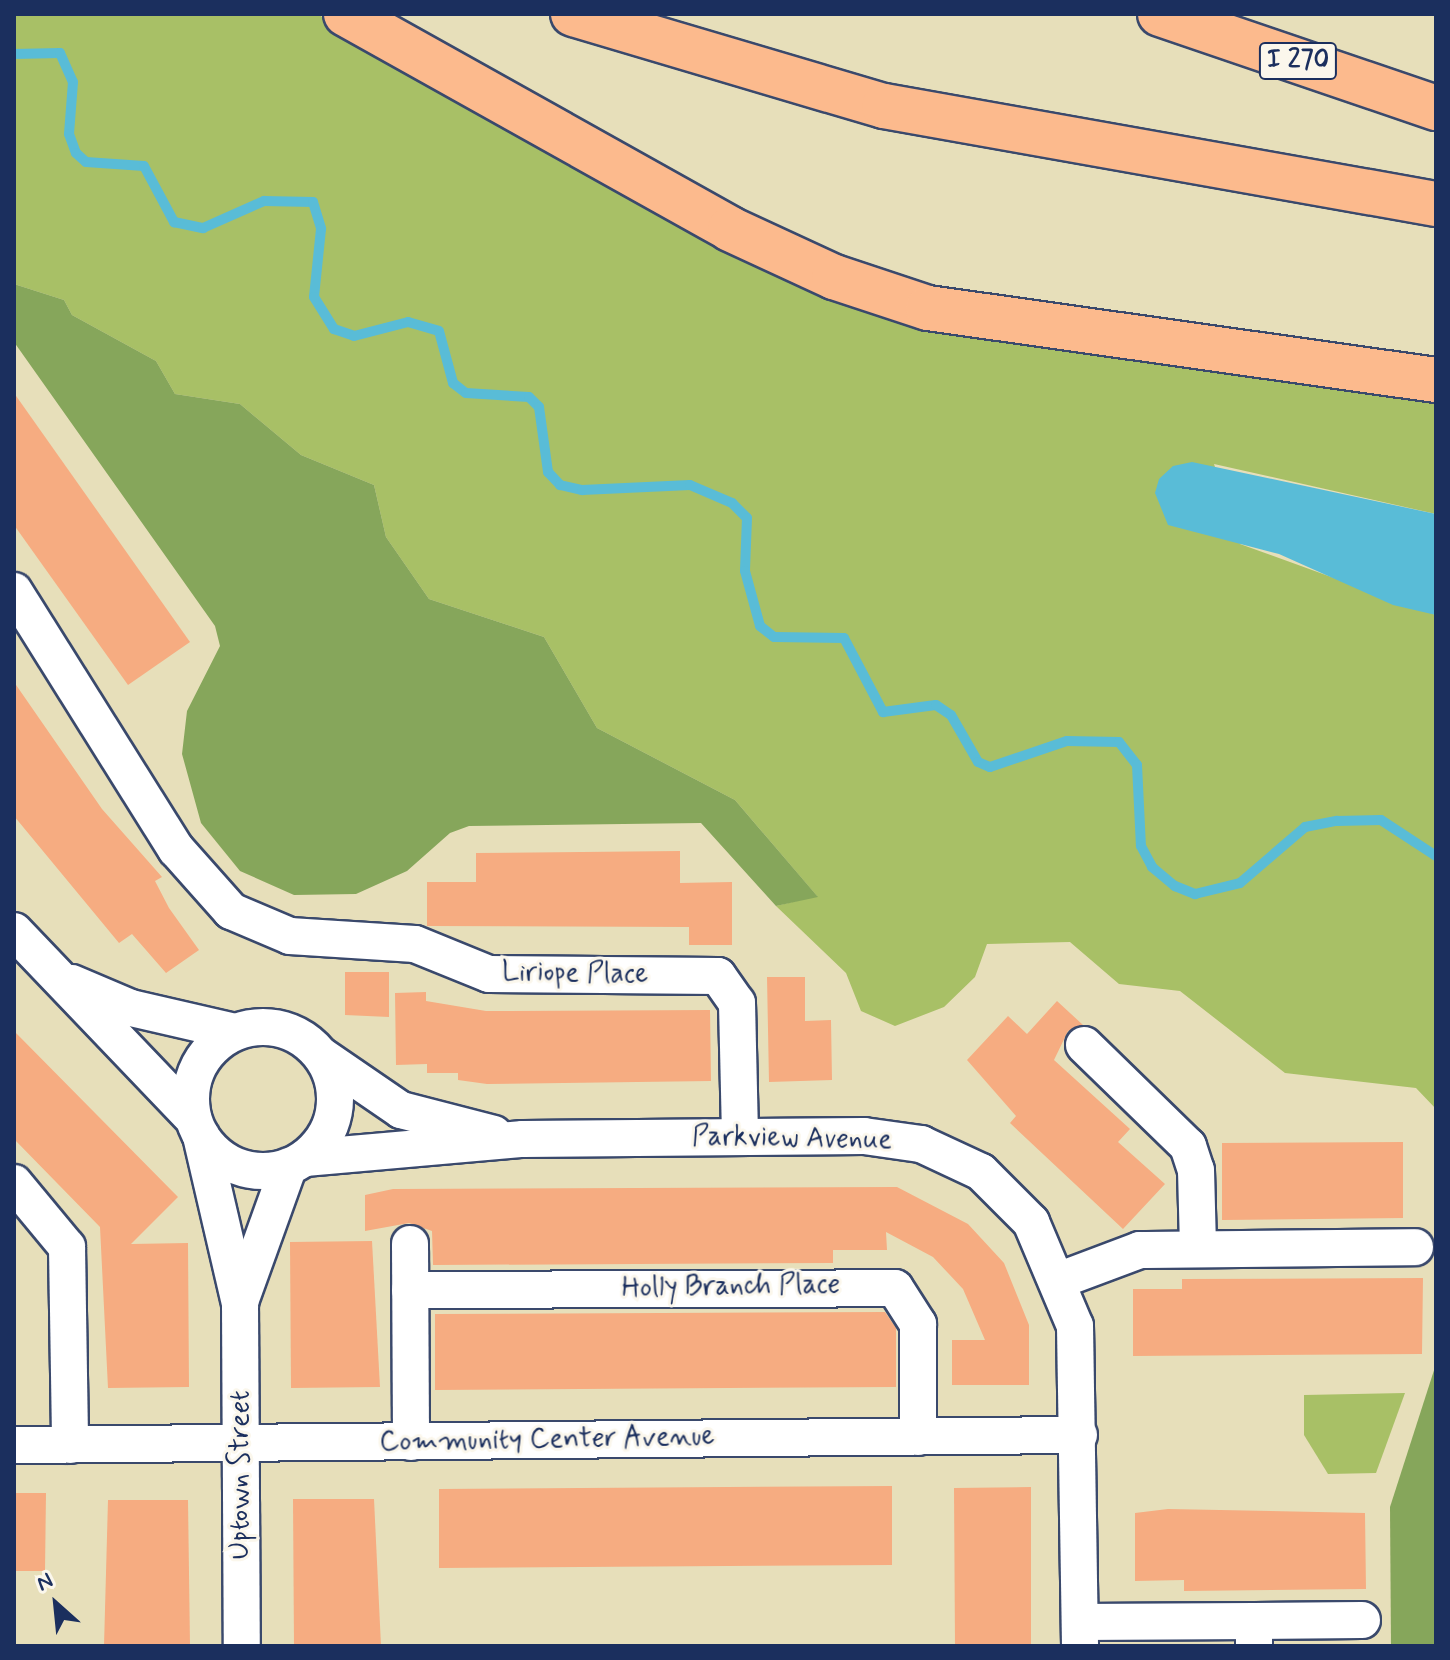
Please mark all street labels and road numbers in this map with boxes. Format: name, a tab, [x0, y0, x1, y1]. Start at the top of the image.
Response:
road number: I 270	[1258, 39, 1338, 83]
street label: Liriope Place	[501, 956, 649, 992]
street label: Parkview Avenue	[691, 1120, 893, 1158]
street label: Holly Branch Place	[618, 1268, 844, 1306]
street label: Uptown Street	[224, 1388, 258, 1562]
street label: Community Center Avenue	[381, 1420, 713, 1460]

